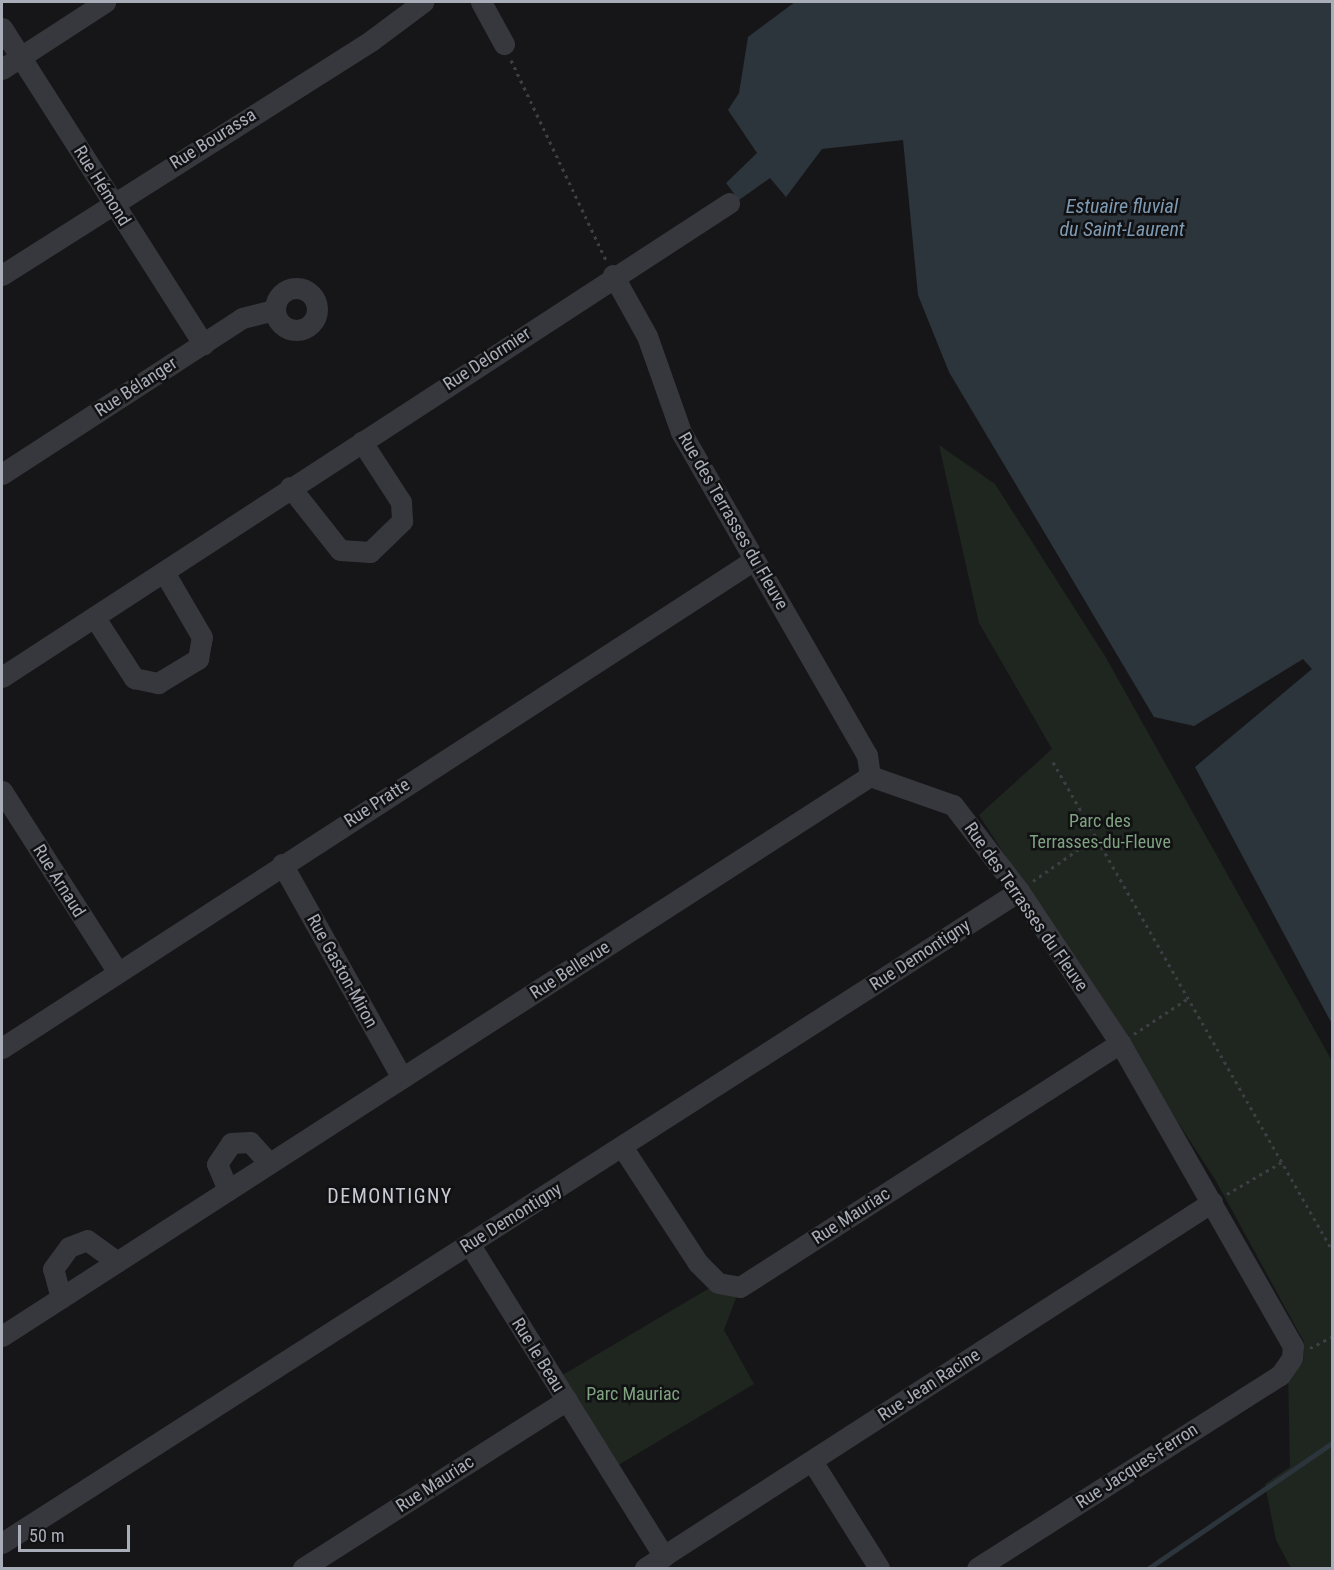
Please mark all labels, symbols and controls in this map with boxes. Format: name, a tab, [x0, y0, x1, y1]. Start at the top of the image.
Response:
street label: Rue Bourassa	[166, 104, 260, 174]
street label: Rue Hémond	[69, 142, 135, 230]
water label: Estuaire fluvial du Saint-Laurent	[1059, 195, 1185, 242]
street label: Rue Delormier	[439, 323, 535, 395]
street label: Rue Bélanger	[91, 353, 181, 421]
street label: Rue des Terrasses du Fleuve	[673, 428, 793, 614]
street label: Rue Pratte	[340, 774, 414, 832]
park label: Parc des Terrasses-du-Fleuve	[1029, 811, 1171, 854]
street label: Rue des Terrasses du Fleuve	[959, 818, 1093, 996]
street label: Rue Arnaud	[28, 841, 90, 921]
street label: Rue Gaston-Miron	[302, 910, 382, 1032]
street label: Rue Demontigny	[866, 915, 974, 995]
street label: Rue Bellevue	[526, 936, 614, 1004]
street label: Rue Demontigny	[456, 1178, 566, 1258]
street label: Rue Mauriac	[808, 1183, 894, 1249]
district label: DEMONTIGNY	[327, 1184, 453, 1208]
street label: Rue le Beau	[507, 1314, 569, 1396]
street label: Rue Jean Racine	[874, 1344, 984, 1426]
park label: Parc Mauriac	[586, 1383, 680, 1405]
street label: Rue Jacques-Ferron	[1072, 1419, 1202, 1513]
street label: Rue Mauriac	[392, 1451, 478, 1517]
scale bar	[21, 1513, 134, 1551]
text: 50 m	[29, 1525, 64, 1546]

